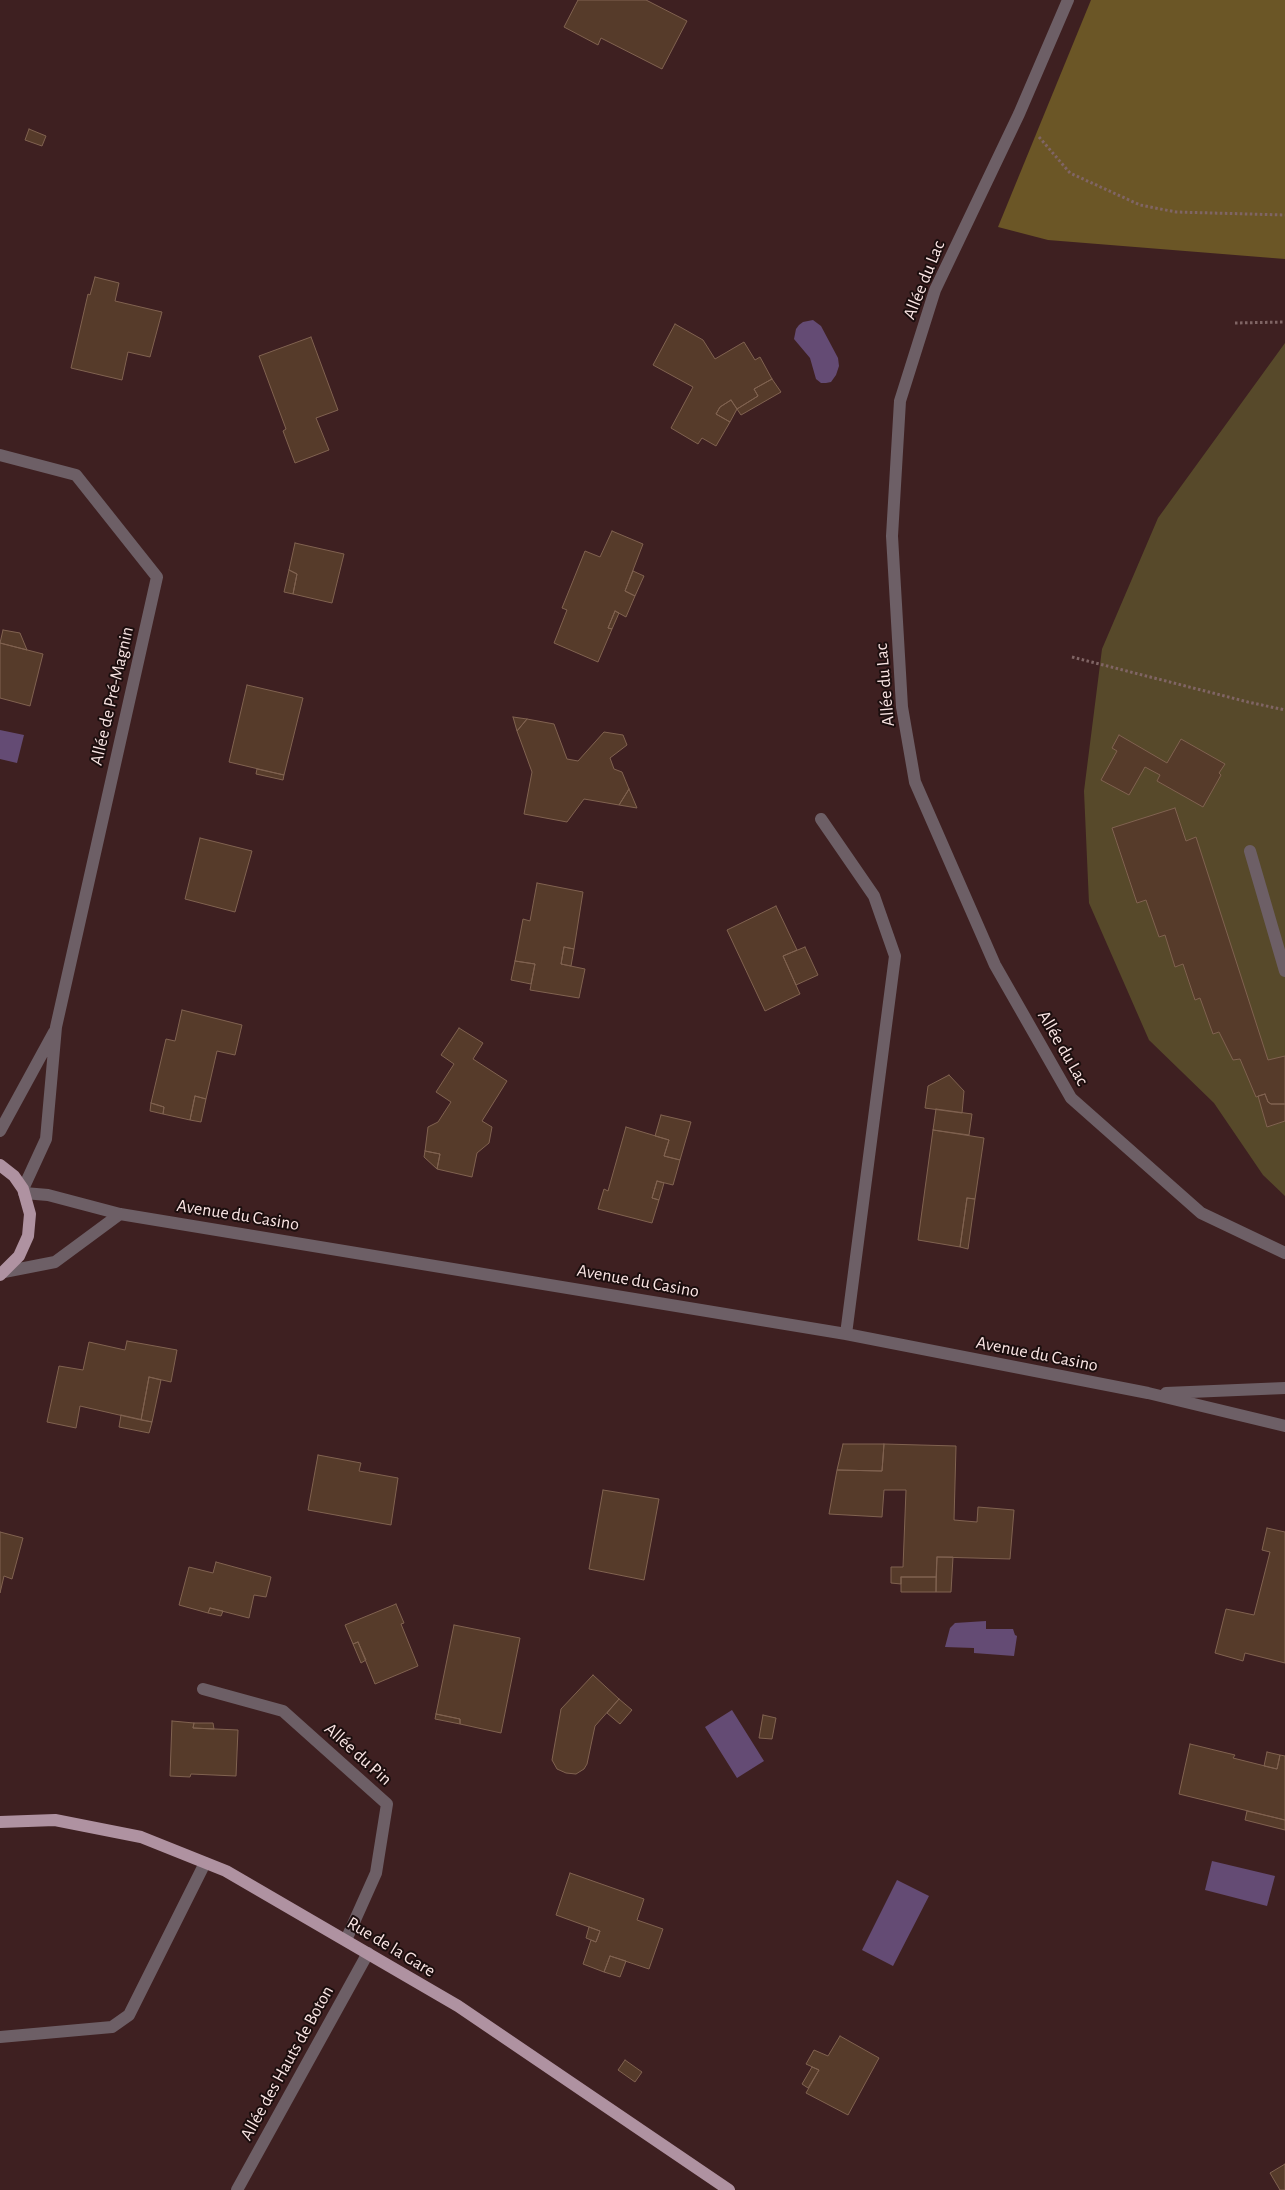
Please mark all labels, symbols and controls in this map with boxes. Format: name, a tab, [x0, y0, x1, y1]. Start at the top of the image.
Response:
street label: Allée du Lac	[898, 237, 950, 323]
street label: Allée de Pré-Magnin	[86, 625, 138, 767]
street label: Allée du Lac	[871, 643, 899, 727]
street label: Allée du Lac	[1033, 1007, 1093, 1089]
street label: Avenue du Casino	[175, 1195, 301, 1235]
street label: Avenue du Casino	[575, 1260, 701, 1302]
street label: Avenue du Casino	[974, 1332, 1100, 1376]
street label: Allée du Pin	[320, 1718, 396, 1790]
street label: Rue de la Gare	[343, 1912, 439, 1982]
street label: Allée des Hauts de Boton	[236, 1982, 338, 2144]

